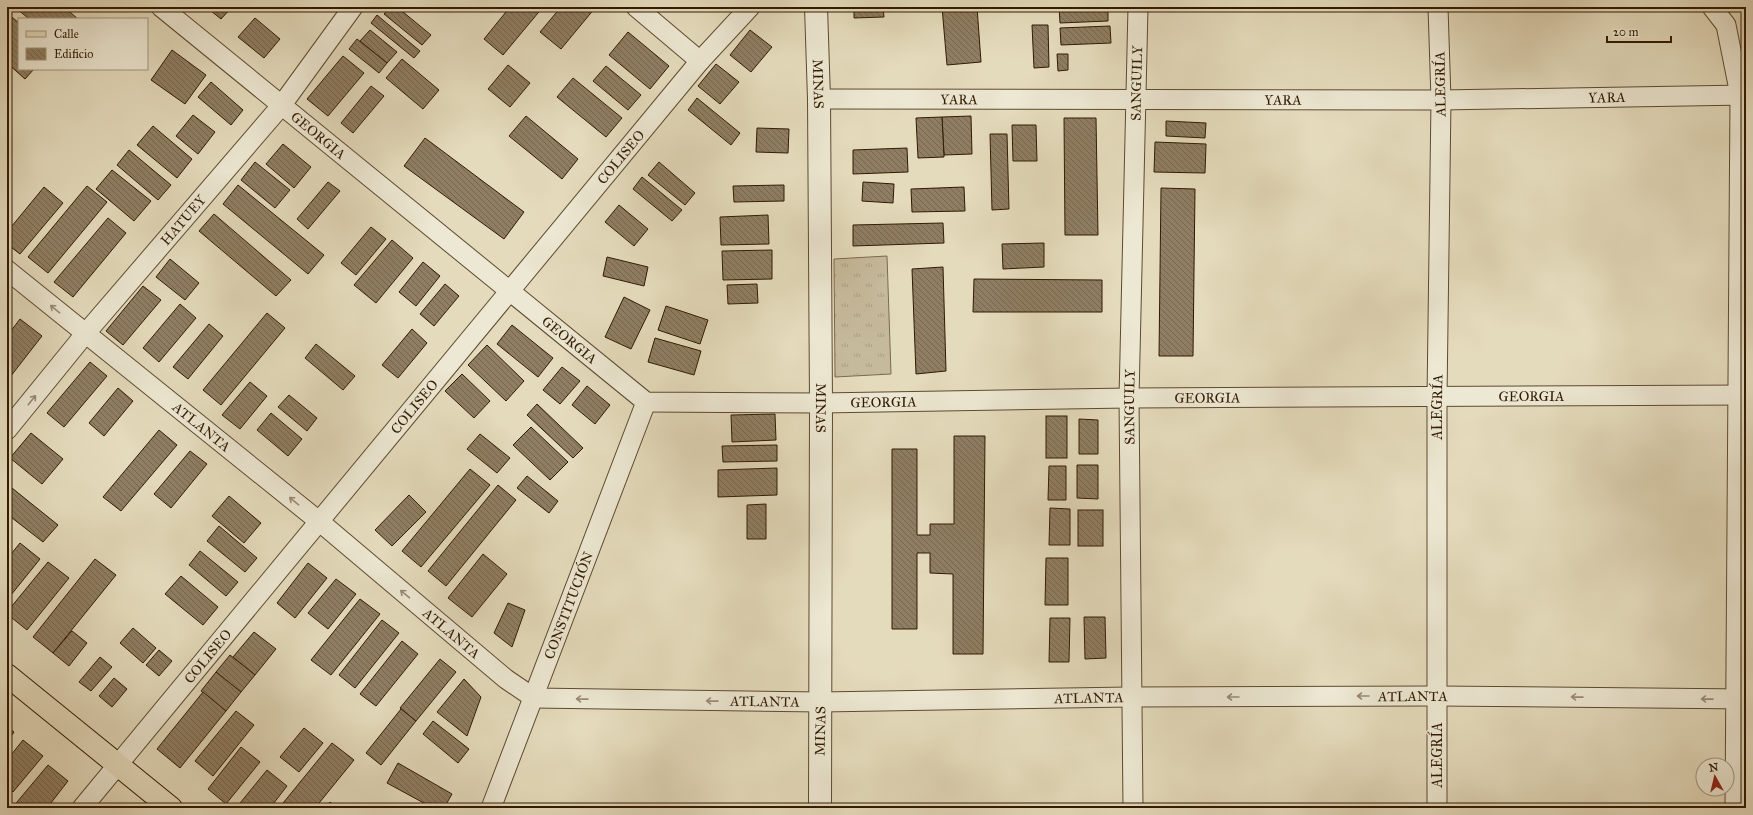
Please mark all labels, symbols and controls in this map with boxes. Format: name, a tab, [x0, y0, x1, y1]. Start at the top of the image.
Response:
legend	[18, 18, 148, 70]
scale bar	[1607, 18, 1671, 44]
text: 20 m	[1613, 25, 1639, 39]
text: Calle	[54, 27, 79, 41]
street label: SANGUILY	[1127, 44, 1146, 121]
text: Edificio	[54, 47, 93, 61]
street label: ALEGRÍA	[1429, 51, 1450, 118]
street label: MINAS	[809, 59, 827, 109]
street label: YARA	[1588, 89, 1626, 107]
street label: YARA	[940, 91, 978, 108]
street label: YARA	[1264, 92, 1302, 109]
street label: GEORGIA	[287, 108, 349, 163]
street label: COLISEO	[594, 127, 648, 188]
street label: HATUEY	[157, 191, 210, 249]
one-way arrow	[49, 305, 60, 314]
street label: GEORGIA	[538, 313, 601, 368]
street label: SANGUILY	[1121, 368, 1139, 445]
street label: ALEGRÍA	[1427, 374, 1446, 441]
street label: COLISEO	[387, 376, 442, 437]
street label: MINAS	[812, 383, 829, 433]
street label: GEORGIA	[1498, 388, 1565, 405]
street label: GEORGIA	[1174, 389, 1241, 407]
street label: GEORGIA	[850, 393, 917, 412]
one-way arrow	[27, 394, 36, 405]
street label: ATLANTA	[168, 398, 234, 456]
one-way arrow	[289, 497, 300, 506]
street label: CONSTITUCIÓN	[541, 549, 597, 662]
one-way arrow	[399, 589, 410, 598]
street label: ATLANTA	[418, 604, 484, 663]
street label: COLISEO	[181, 626, 235, 687]
street label: ATLANTA	[1377, 688, 1448, 705]
street label: ATLANTA	[1053, 689, 1124, 707]
one-way arrow	[1357, 692, 1370, 700]
street label: ATLANTA	[729, 693, 800, 711]
one-way arrow	[1227, 693, 1240, 700]
one-way arrow	[1571, 693, 1584, 701]
one-way arrow	[576, 695, 589, 703]
one-way arrow	[1701, 695, 1714, 702]
one-way arrow	[706, 697, 719, 705]
street label: MINAS	[812, 706, 829, 756]
street label: ALEGRÍA	[1427, 722, 1446, 789]
north arrow	[1695, 757, 1735, 797]
text: N	[1708, 760, 1720, 775]

